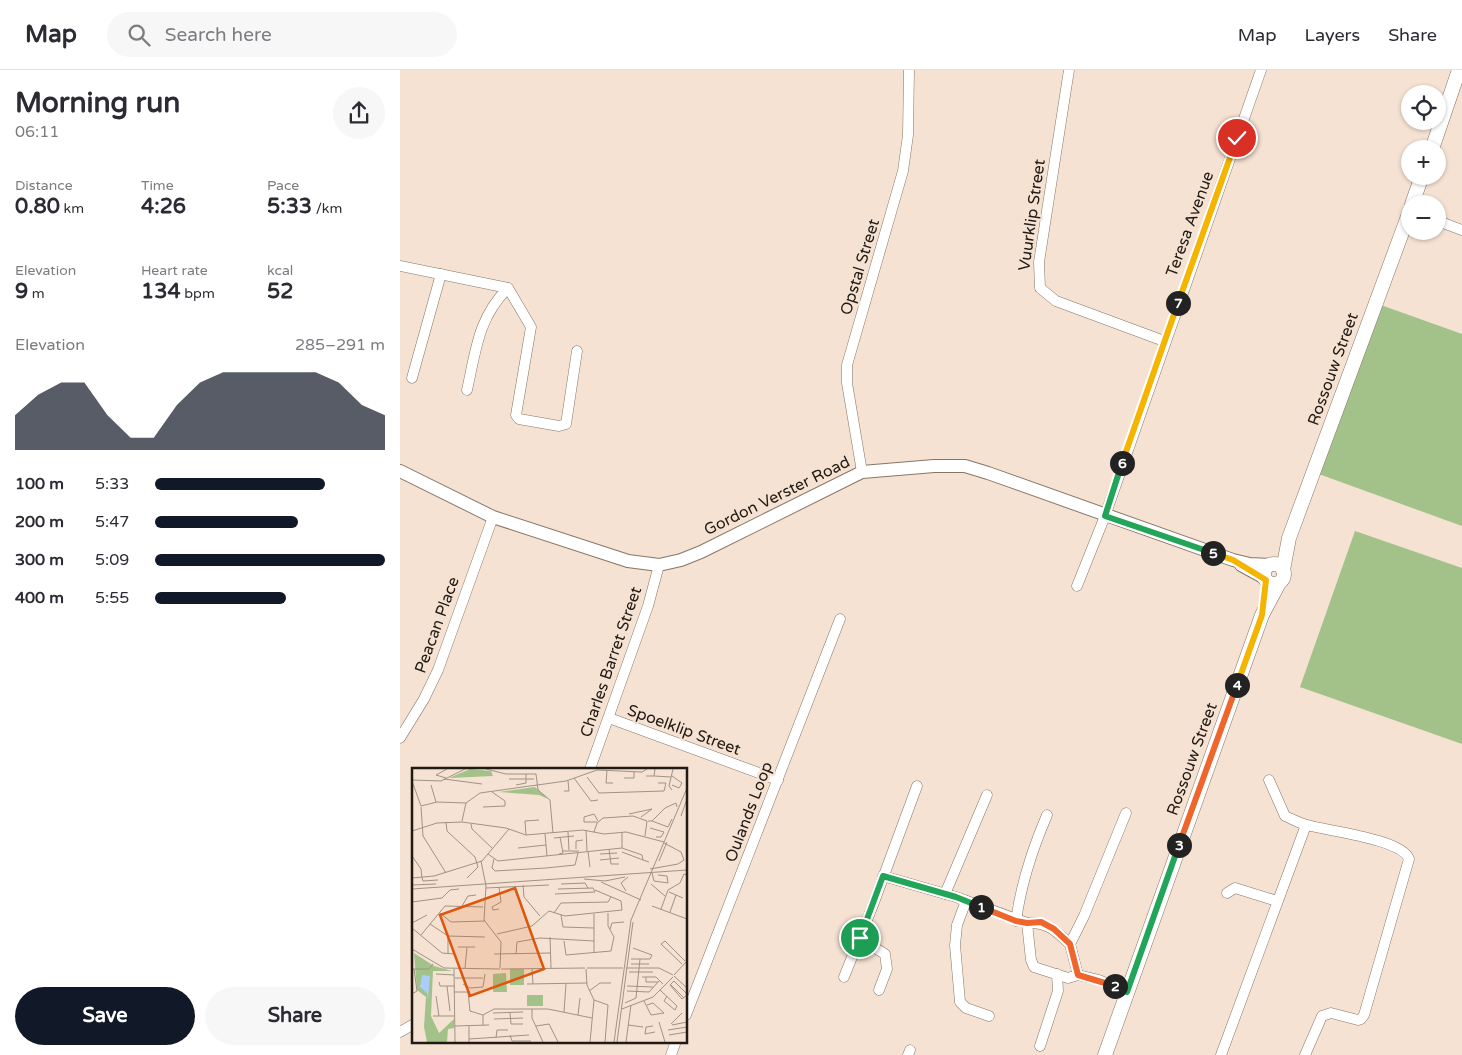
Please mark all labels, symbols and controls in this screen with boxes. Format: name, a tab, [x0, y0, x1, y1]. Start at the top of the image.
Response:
search box	[107, 12, 457, 57]
text: Map	[25, 20, 77, 49]
icon: search	[125, 21, 153, 49]
text: Search here	[165, 24, 272, 46]
text: Map	[1238, 24, 1277, 46]
text: Layers	[1305, 24, 1360, 46]
text: Share	[1388, 24, 1437, 46]
map controls	[1401, 85, 1446, 240]
button: locate	[1401, 85, 1446, 130]
text: Morning run	[15, 86, 180, 120]
button: share	[333, 87, 385, 139]
pin	[1216, 117, 1258, 159]
text: 06:11	[15, 122, 59, 142]
icon: check	[1223, 124, 1251, 152]
button: +	[1401, 140, 1446, 185]
street label: Vuurklip Street	[1014, 158, 1050, 272]
street label: Teresa Avenue	[1162, 169, 1218, 279]
text: Distance	[15, 177, 73, 194]
text: Time	[141, 177, 174, 194]
text: Pace	[267, 177, 299, 194]
text: 0.80	[15, 194, 60, 219]
text: 4:26	[141, 194, 186, 219]
text: 5:33	[267, 194, 312, 219]
button: −	[1401, 195, 1446, 240]
text: km	[60, 200, 84, 217]
text: /km	[312, 200, 342, 217]
street label: Opstal Street	[836, 216, 884, 318]
text: Elevation	[15, 262, 76, 279]
text: Heart rate	[141, 262, 208, 279]
text: kcal	[267, 262, 293, 279]
text: 9	[15, 279, 28, 304]
text: 134	[141, 279, 181, 304]
text: 52	[267, 279, 293, 304]
text: m	[28, 285, 45, 302]
text: bpm	[181, 285, 215, 302]
pin: 7	[1166, 290, 1190, 316]
text: 7	[1174, 295, 1183, 312]
street label: Rossouw Street	[1303, 310, 1363, 428]
text: Elevation	[15, 335, 85, 355]
text: 285–291 m	[295, 335, 385, 355]
pin: 6	[1110, 450, 1134, 476]
street label: Gordon Verster Road	[701, 452, 853, 540]
text: 6	[1118, 455, 1127, 472]
text: 100 m	[15, 474, 64, 494]
text: 5:33	[95, 474, 129, 494]
text: 200 m	[15, 512, 64, 532]
text: 5:47	[95, 512, 129, 532]
pin: 5	[1200, 540, 1226, 566]
text: 5	[1209, 545, 1218, 562]
text: 300 m	[15, 550, 64, 570]
text: 5:09	[95, 550, 129, 570]
street label: Peacan Place	[410, 574, 464, 676]
street label: Charles Barret Street	[576, 584, 646, 740]
text: 400 m	[15, 588, 64, 608]
text: 5:55	[95, 588, 129, 608]
pin: 4	[1224, 672, 1250, 698]
text: 4	[1233, 677, 1242, 694]
street label: Spoelklip Street	[625, 700, 743, 760]
street label: Rossouw Street	[1162, 700, 1222, 818]
street label: Oulands Loop	[721, 759, 777, 865]
inset map	[412, 768, 688, 1042]
pin: 3	[1166, 832, 1192, 858]
text: 3	[1175, 837, 1184, 854]
pin: 1	[968, 894, 994, 920]
text: 1	[977, 899, 986, 916]
pin	[839, 917, 881, 959]
icon: arrive	[846, 924, 874, 952]
pin: 2	[1102, 974, 1128, 998]
text: 2	[1111, 978, 1120, 995]
button: Save	[15, 987, 195, 1045]
button: Share	[205, 987, 385, 1045]

